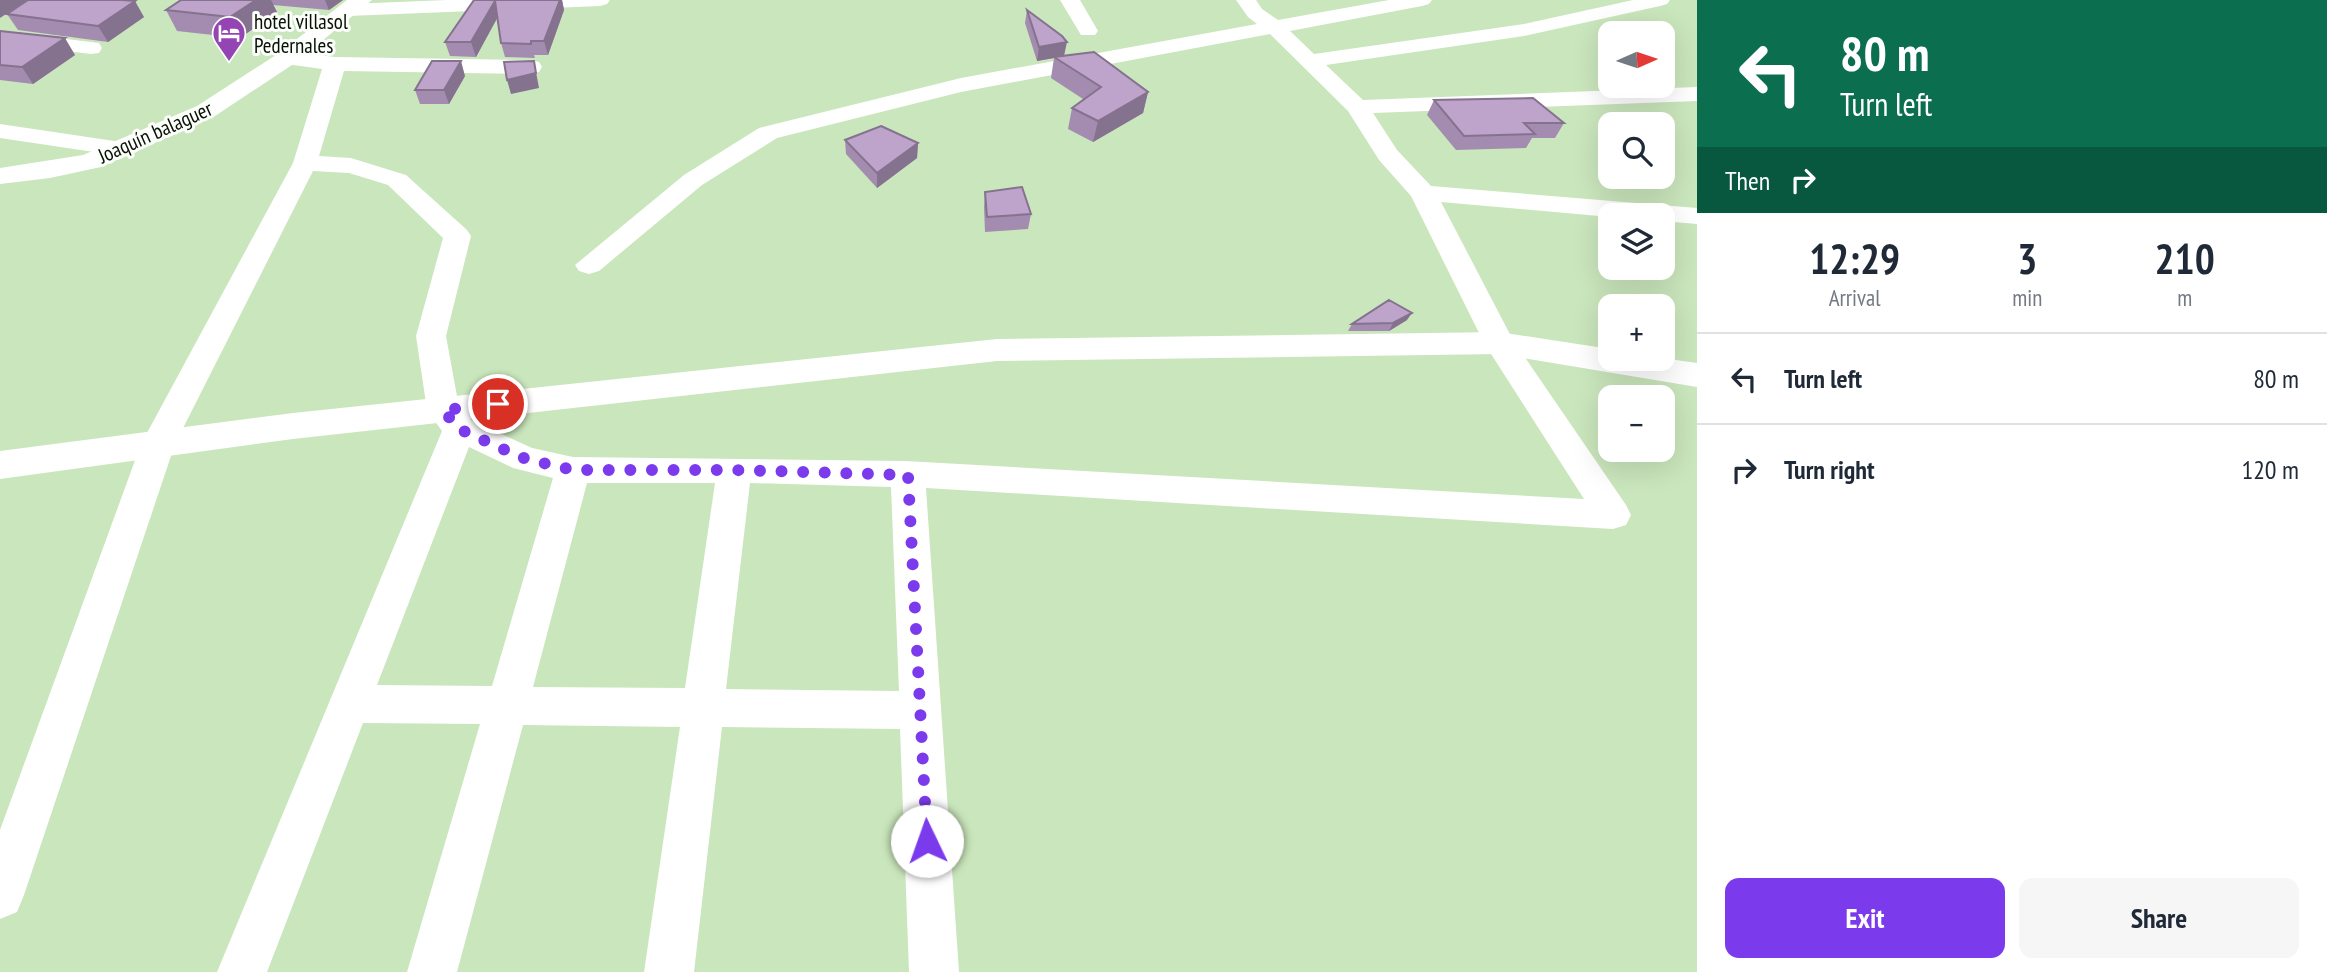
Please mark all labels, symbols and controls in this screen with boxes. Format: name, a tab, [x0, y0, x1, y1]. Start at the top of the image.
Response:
place label: hotel villasol Pedernales	[254, 8, 348, 59]
hotel icon: hotel villasol Pedernales	[210, 14, 248, 63]
north arrow	[1598, 21, 1675, 98]
map controls	[1598, 21, 1675, 462]
text: 80 m	[1840, 21, 1929, 85]
icon: left	[1725, 28, 1816, 119]
text: Turn left	[1840, 83, 1932, 125]
street label: Joaquín balaguer	[93, 95, 217, 170]
button: search	[1598, 112, 1675, 189]
icon: right	[1784, 161, 1822, 199]
text: Then	[1725, 164, 1770, 197]
button: layers	[1598, 203, 1675, 280]
text: 12:29	[1809, 231, 1900, 286]
text: 3	[2017, 231, 2037, 286]
text: 210	[2155, 231, 2215, 286]
text: Arrival	[1829, 283, 1881, 312]
text: min	[2012, 283, 2042, 312]
text: m	[2177, 283, 2192, 312]
button: +	[1598, 294, 1675, 371]
icon: left	[1725, 360, 1763, 398]
text: Turn left	[1784, 362, 1862, 395]
text: 80 m	[2253, 362, 2299, 395]
pin	[468, 374, 528, 434]
icon: arrive	[479, 385, 517, 423]
button: −	[1598, 385, 1675, 462]
icon: right	[1725, 451, 1763, 489]
text: Turn right	[1784, 453, 1875, 486]
text: 120 m	[2241, 453, 2299, 486]
position arrow	[890, 804, 964, 878]
button: Exit	[1725, 878, 2005, 958]
button: Share	[2019, 878, 2299, 958]

